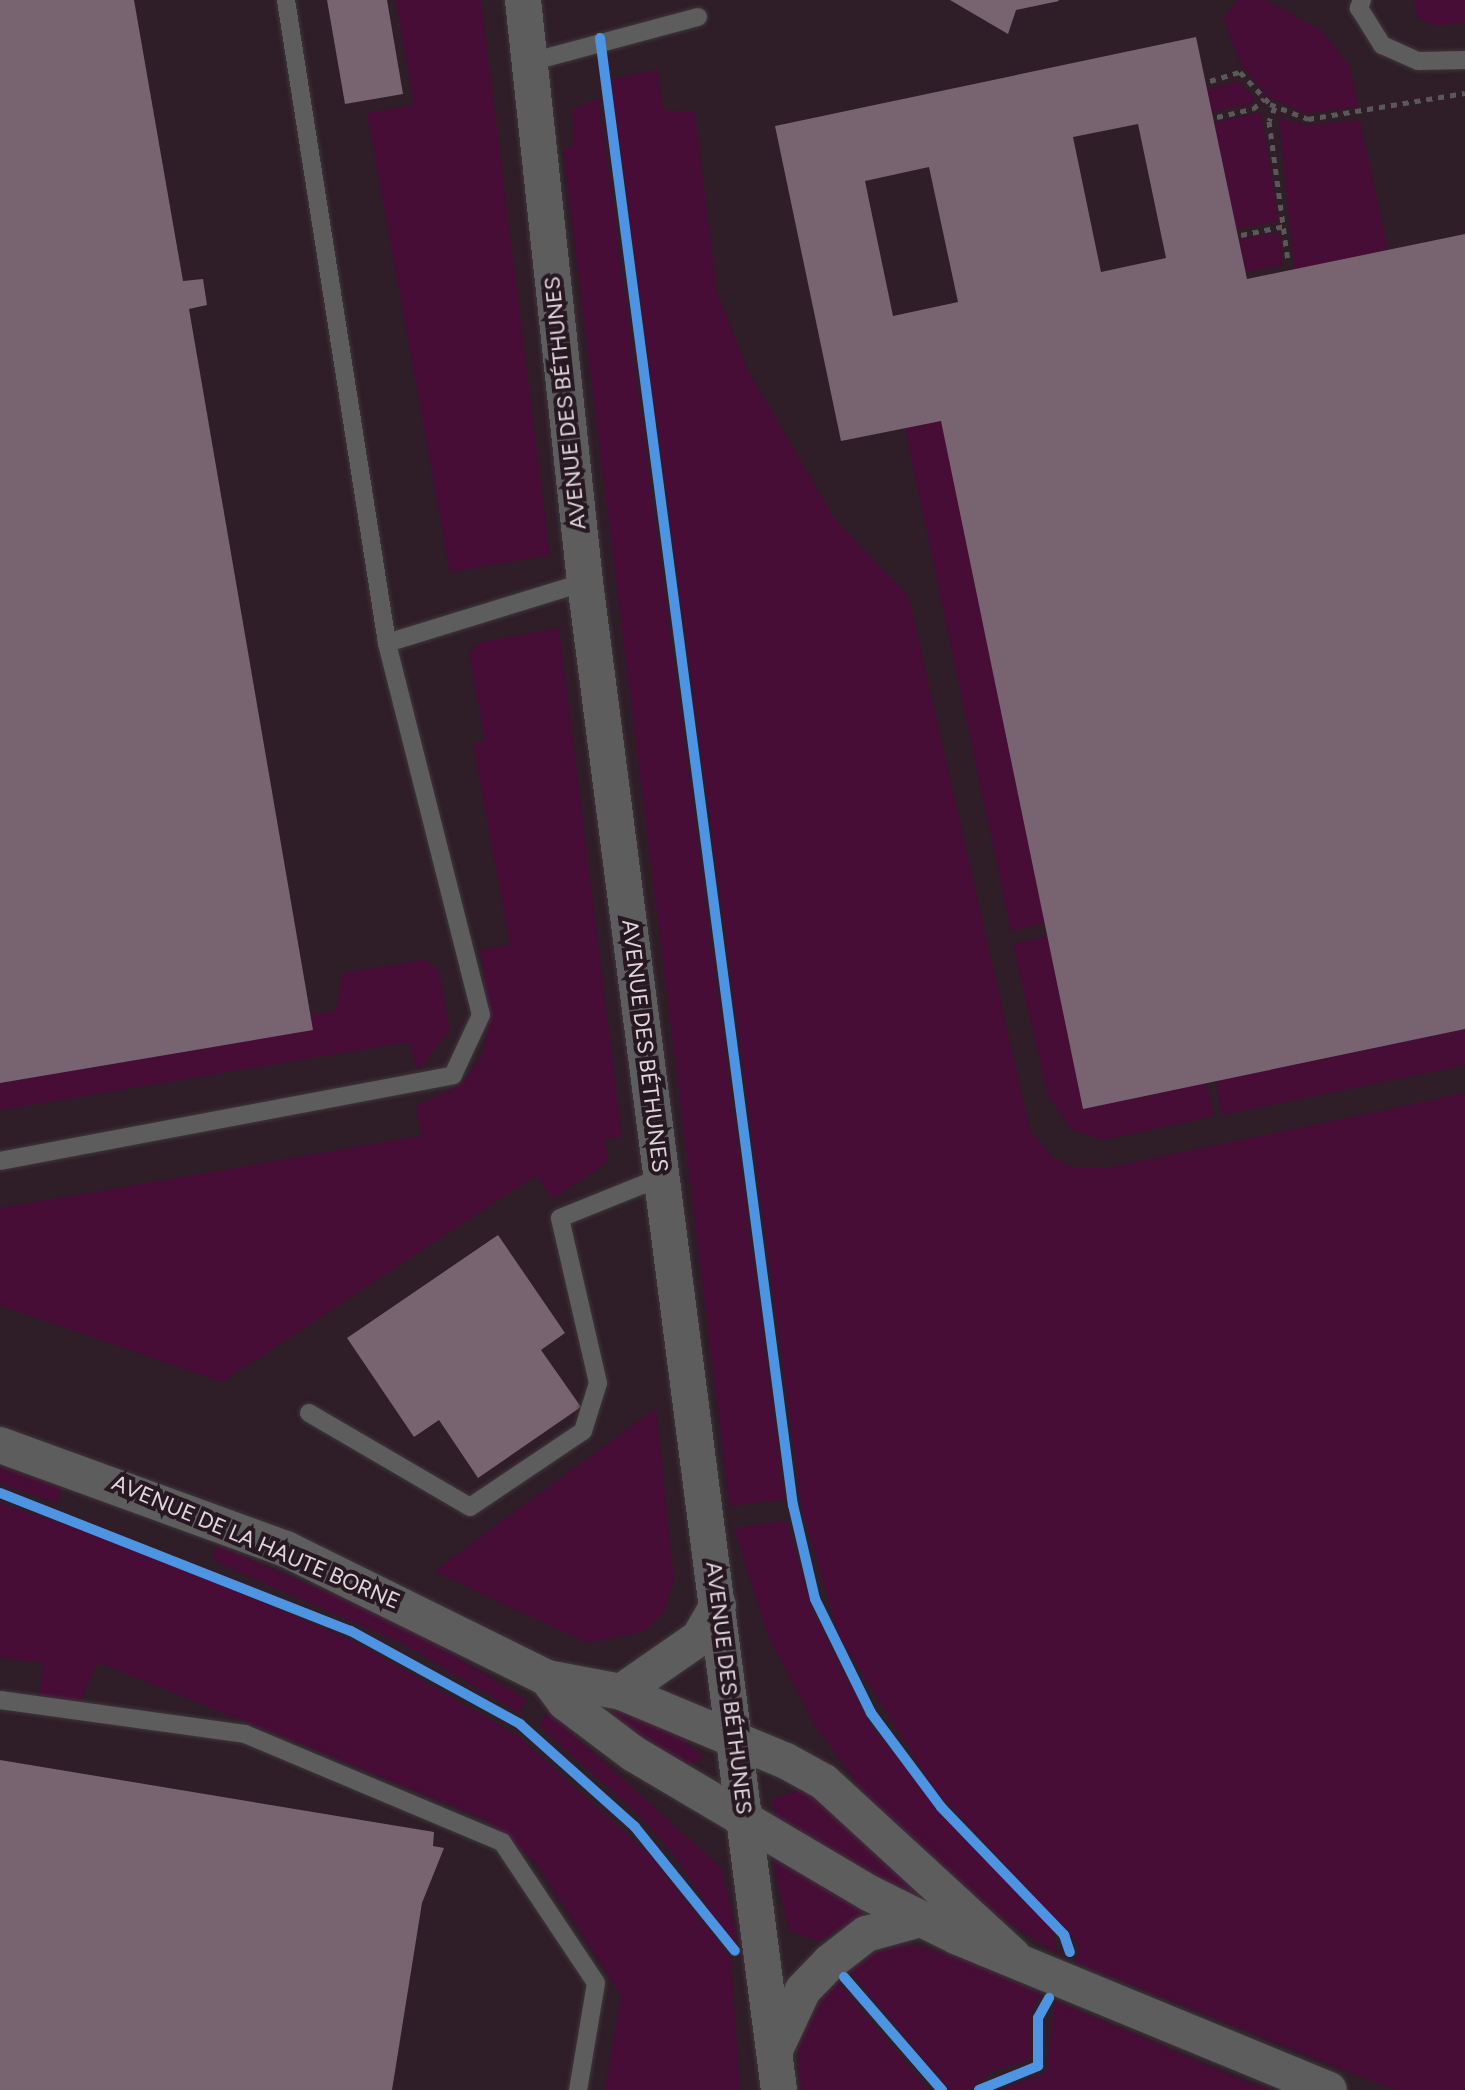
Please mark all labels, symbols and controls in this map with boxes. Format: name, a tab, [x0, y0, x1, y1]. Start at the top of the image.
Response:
street label: AVENUE DES BÉTHUNES	[539, 275, 591, 531]
street label: AVENUE DES BÉTHUNES	[616, 918, 674, 1174]
street label: AVENUE DE LA HAUTE BORNE	[108, 1469, 404, 1615]
street label: AVENUE DES BÉTHUNES	[700, 1560, 758, 1816]

